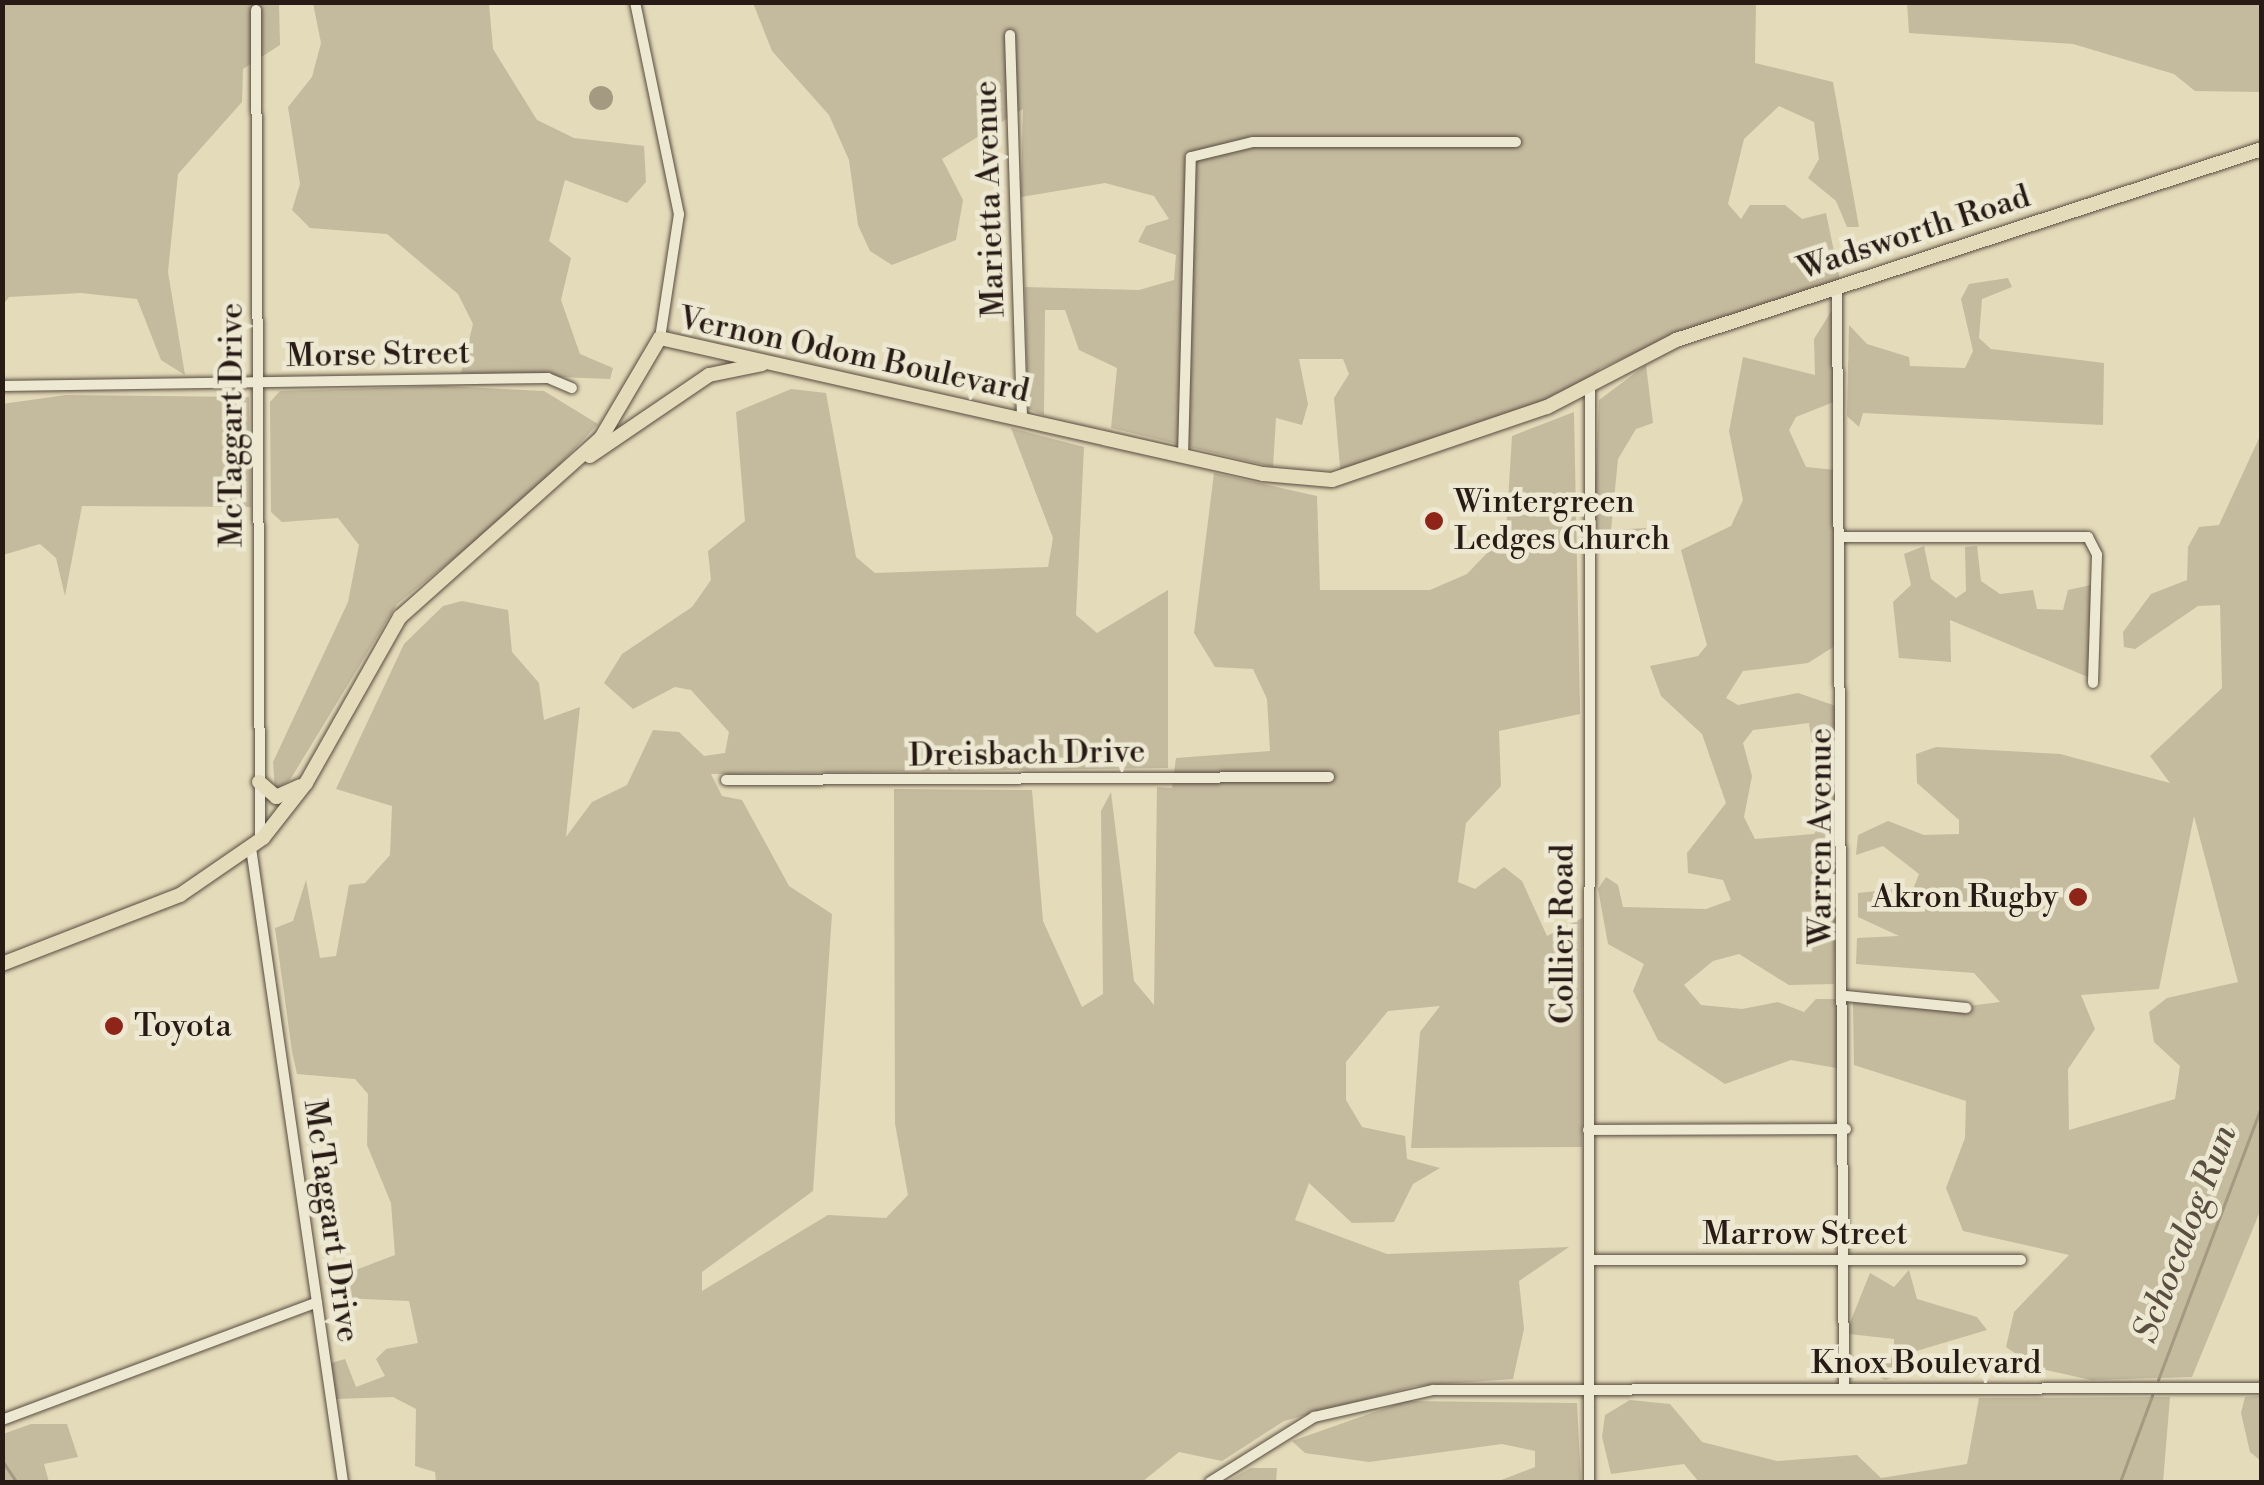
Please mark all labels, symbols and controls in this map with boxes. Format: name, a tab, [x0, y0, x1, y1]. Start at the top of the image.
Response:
street label: Marietta Avenue	[967, 80, 1013, 318]
street label: Wadsworth Road	[1793, 177, 2035, 289]
street label: Vernon Odom Boulevard	[675, 299, 1033, 411]
street label: McTaggart Drive	[213, 303, 251, 547]
street label: Morse Street	[286, 334, 470, 376]
place label: Wintergreen Ledges Church	[1454, 484, 1670, 559]
marker: Wintergreen Ledges Church	[1423, 510, 1445, 532]
street label: Warren Avenue	[1802, 728, 1840, 946]
street label: Dreisbach Drive	[908, 733, 1146, 775]
street label: Collier Road	[1544, 844, 1582, 1024]
place label: Akron Rugby	[1872, 878, 2058, 916]
marker: Akron Rugby	[2067, 886, 2089, 908]
place label: Toyota	[134, 1007, 232, 1045]
marker: Toyota	[103, 1015, 125, 1037]
street label: McTaggart Drive	[295, 1097, 367, 1345]
water label: Schocalog Run	[2125, 1119, 2247, 1349]
street label: Marrow Street	[1702, 1215, 1908, 1253]
street label: Knox Boulevard	[1811, 1344, 2041, 1382]

